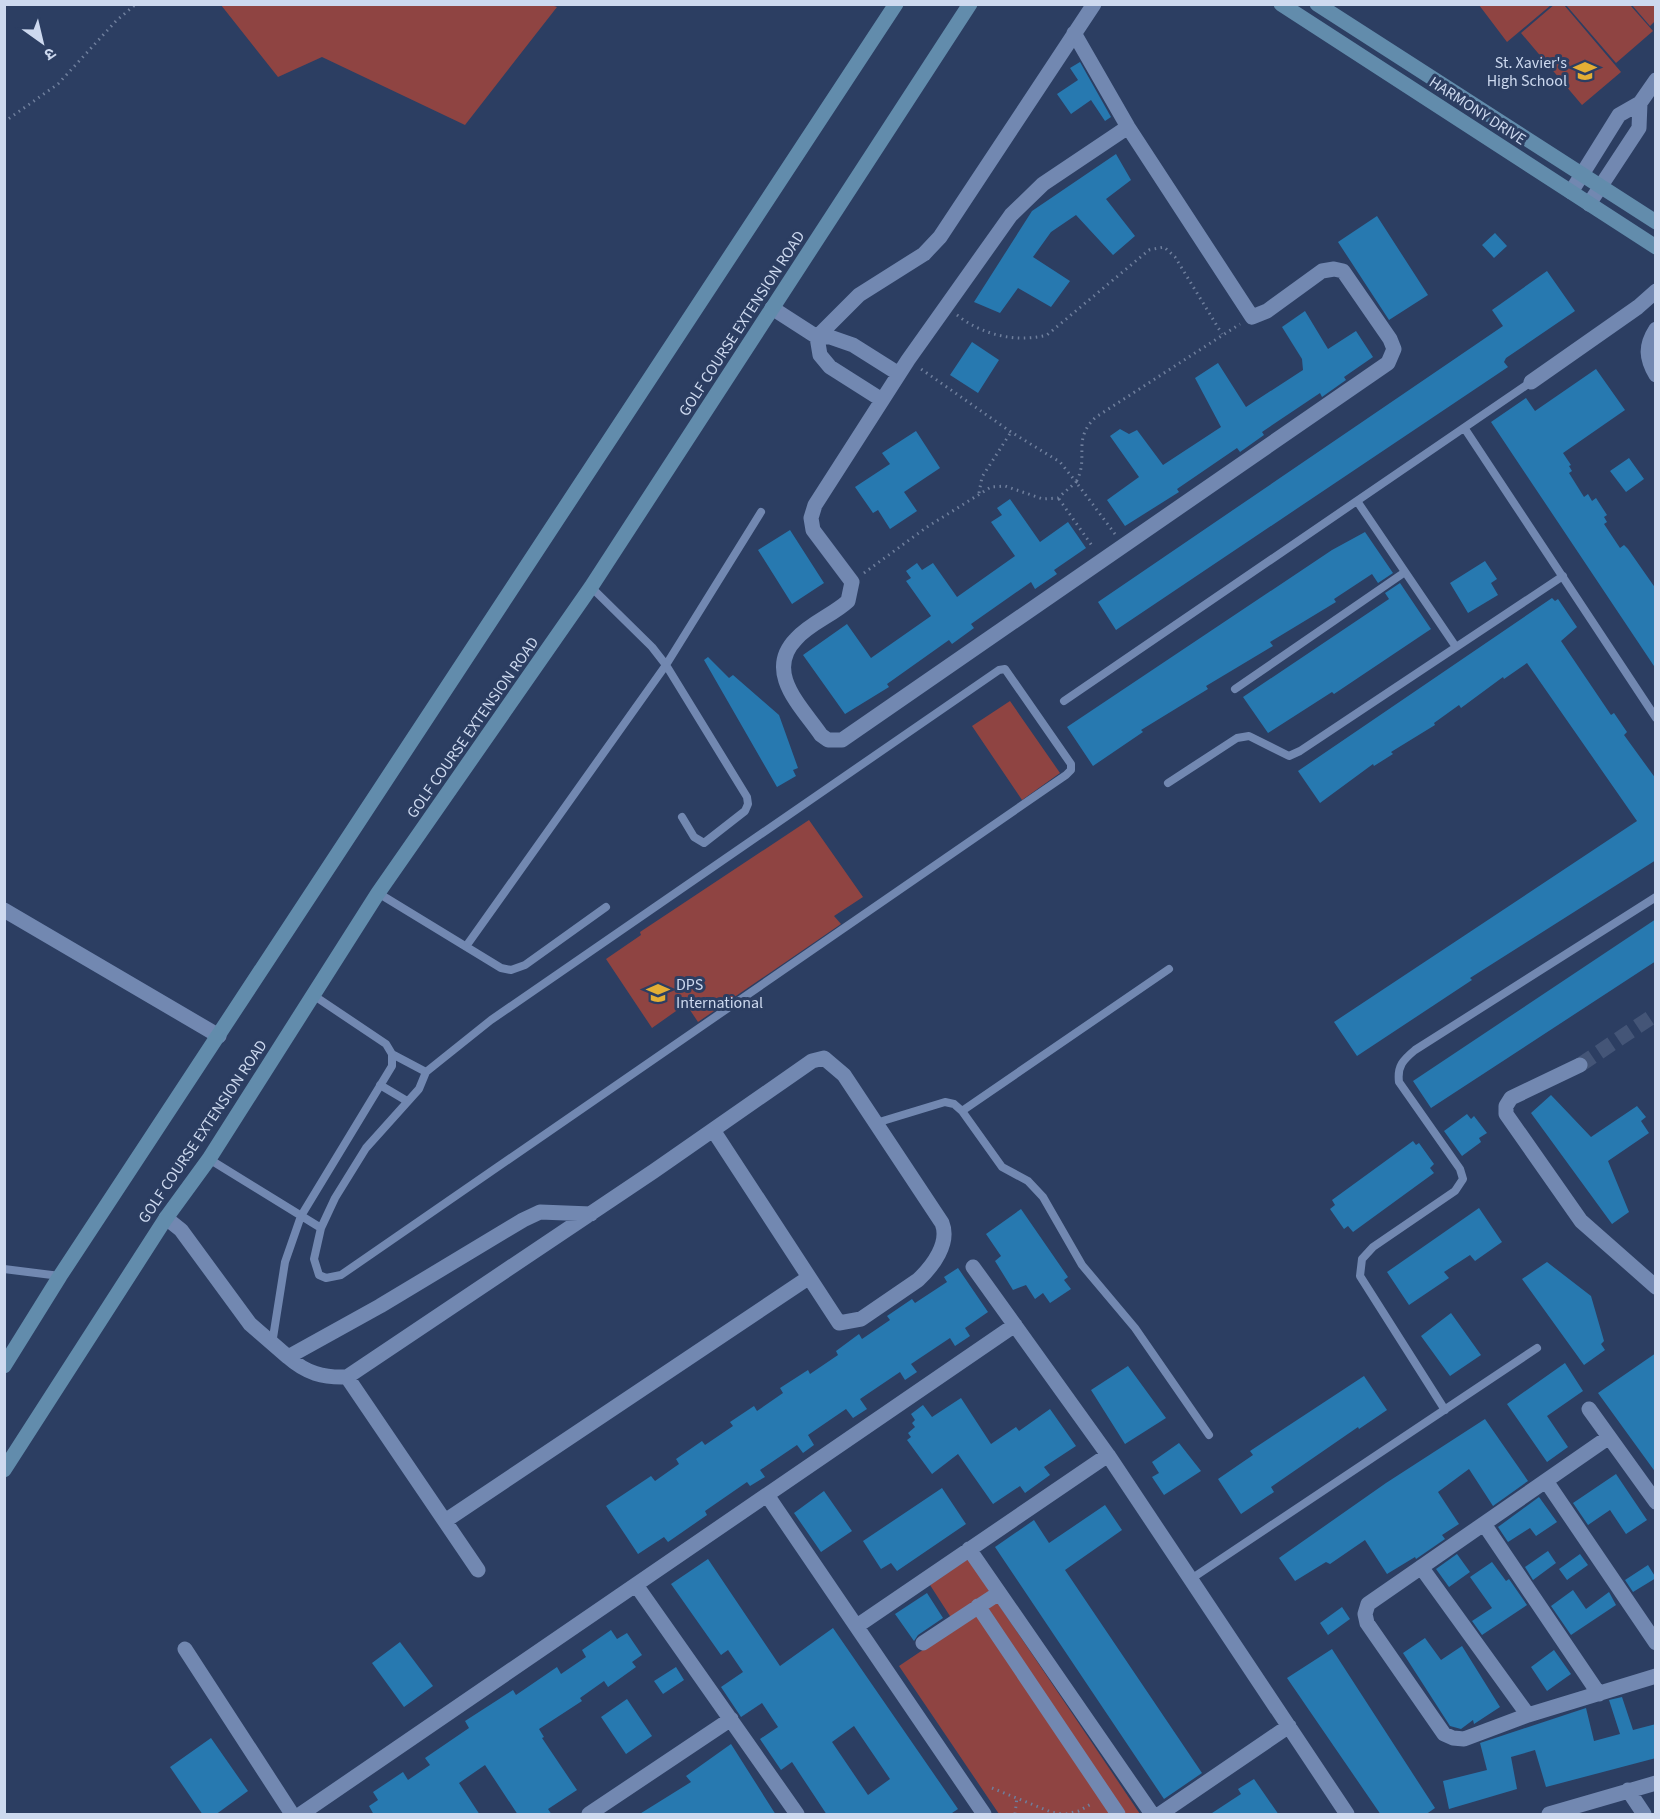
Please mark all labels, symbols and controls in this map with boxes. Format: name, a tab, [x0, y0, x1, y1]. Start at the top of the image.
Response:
north arrow	[12, 12, 72, 72]
text: उ	[39, 42, 60, 66]
place label: St. Xavier's High School	[1487, 52, 1567, 92]
school or university icon: St. Xavier's High School	[1572, 58, 1598, 84]
street label: HARMONY DRIVE	[1425, 71, 1530, 150]
street label: GOLF COURSE EXTENSION ROAD	[674, 227, 810, 420]
street label: GOLF COURSE EXTENSION ROAD	[402, 632, 544, 823]
place label: DPS International	[676, 974, 763, 1014]
school or university icon: DPS International	[645, 980, 671, 1006]
street label: GOLF COURSE EXTENSION ROAD	[133, 1035, 273, 1228]

